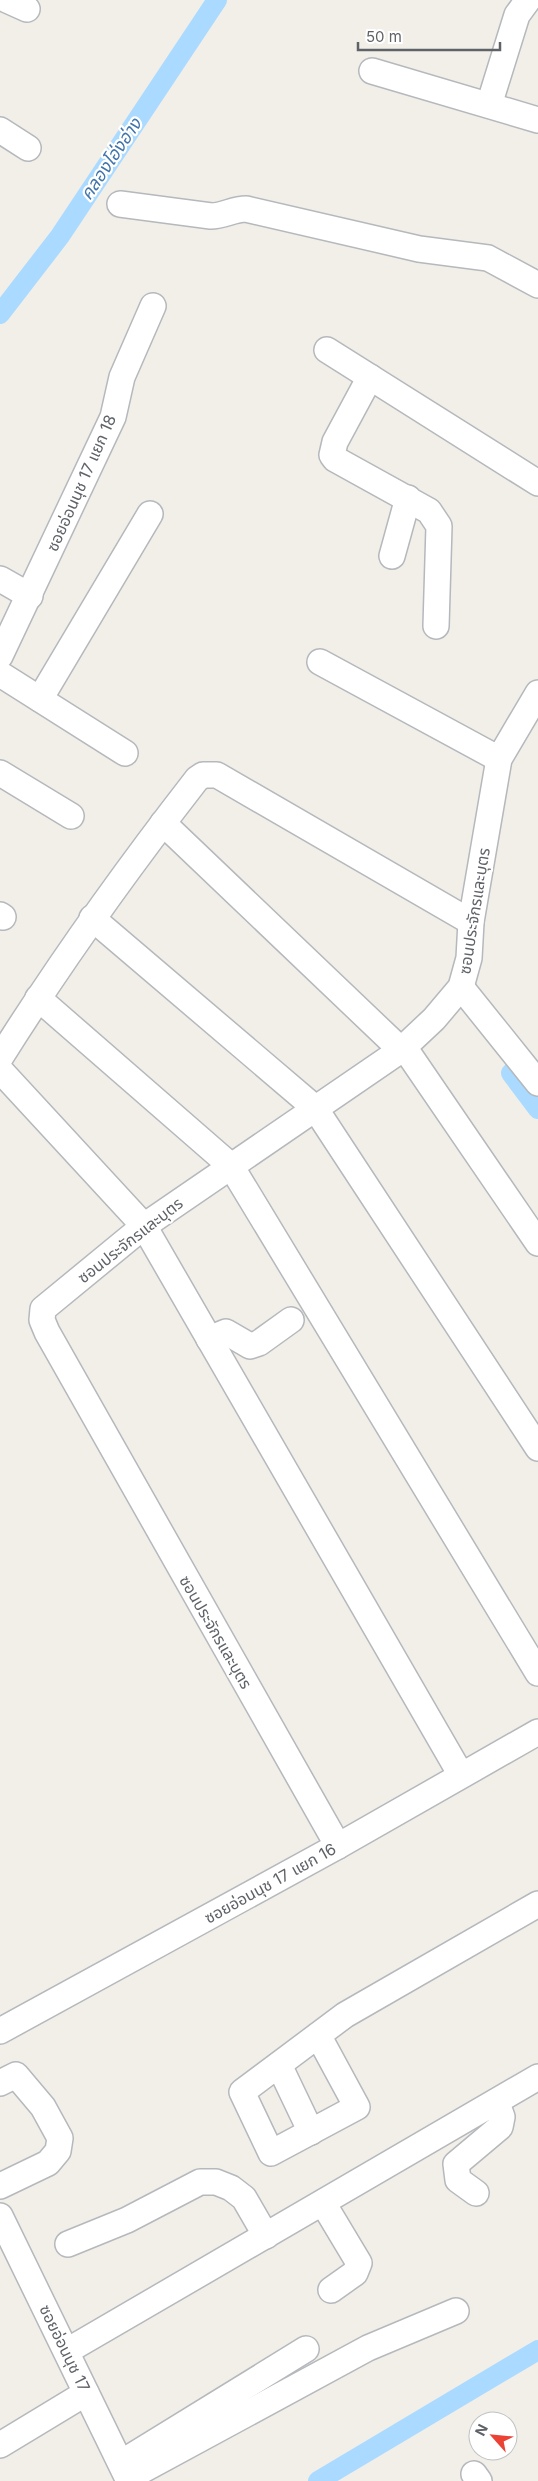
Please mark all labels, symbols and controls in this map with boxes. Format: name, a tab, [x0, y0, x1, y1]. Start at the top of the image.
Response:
scale bar	[358, 20, 500, 52]
text: 50 m	[366, 27, 402, 46]
water label: คลองโอ่งอ่าง	[76, 113, 146, 204]
street label: ซอยอ่อนนุช 17 แยก 18	[42, 412, 120, 554]
street label: ซอนประจักรและบุตร	[454, 846, 494, 976]
street label: ซอนประจักรและบุตร	[73, 1193, 187, 1287]
street label: ซอนประจักรและบุตร	[175, 1572, 257, 1693]
street label: ซอยอ่อนนุช 17 แยก 16	[201, 1838, 339, 1928]
street label: ซอยอ่อนนุช 17	[35, 2301, 95, 2395]
north arrow	[468, 2411, 518, 2461]
text: N	[471, 2421, 491, 2438]

